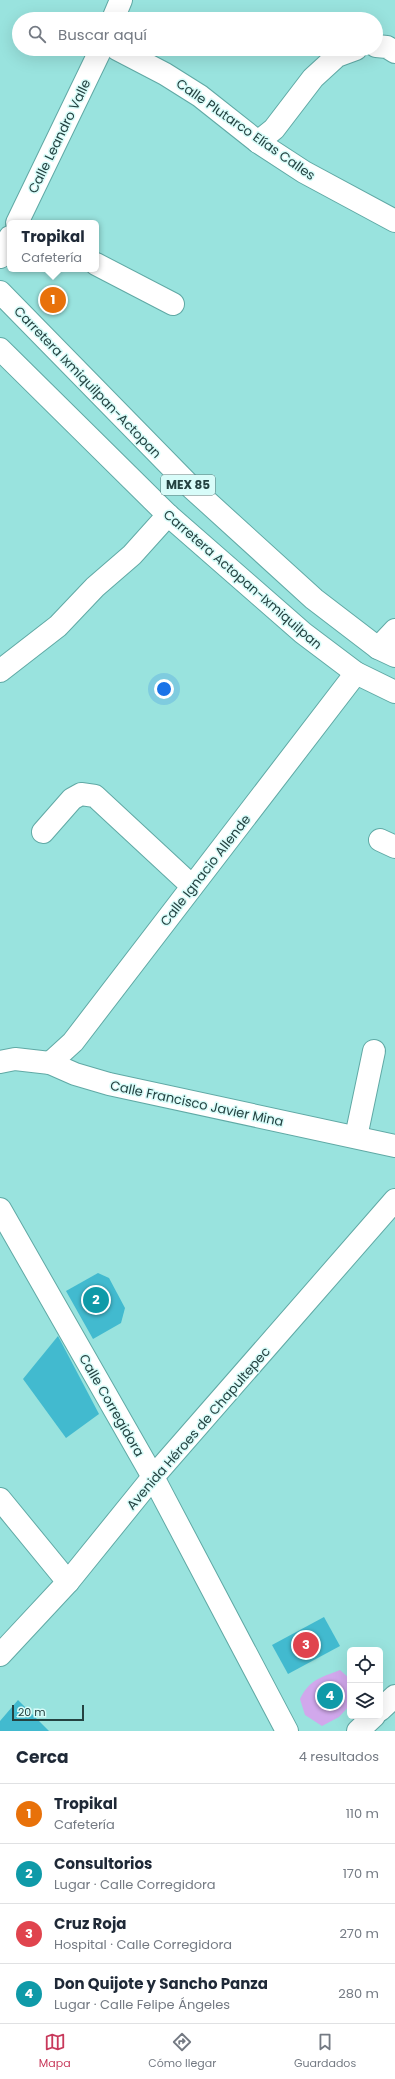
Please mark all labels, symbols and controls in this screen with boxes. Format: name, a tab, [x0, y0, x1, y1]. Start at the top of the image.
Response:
search box	[12, 12, 383, 56]
icon: search	[26, 23, 48, 45]
text: Buscar aquí	[58, 24, 147, 45]
street label: Calle Plutarco Elías Calles	[172, 74, 319, 185]
street label: Calle Leandro Valle	[24, 76, 95, 197]
popup	[7, 220, 99, 272]
text: Tropikal	[21, 226, 85, 247]
text: Cafetería	[21, 248, 82, 267]
pin: 1	[40, 285, 66, 315]
street label: Carretera Ixmiquilpan-Actopan	[10, 302, 166, 463]
road number: MEX 85	[161, 475, 215, 495]
street label: Carretera Actopan-Ixmiquilpan	[159, 505, 326, 654]
your location	[154, 679, 174, 699]
street label: Calle Ignacio Allende	[156, 810, 255, 930]
street label: Calle Francisco Javier Mina	[108, 1076, 285, 1131]
pin: 2	[83, 1285, 109, 1315]
street label: Avenida Héroes de Chapultepec	[122, 1343, 275, 1514]
street label: Calle Corregidora	[74, 1350, 149, 1460]
pin: 3	[293, 1630, 319, 1660]
map controls	[347, 1647, 383, 1719]
button: locate	[347, 1647, 383, 1683]
pin: 4	[317, 1681, 343, 1711]
button: layers	[347, 1683, 383, 1719]
scale bar	[12, 1703, 84, 1722]
text: 20 m	[18, 1704, 46, 1720]
text: Cerca	[16, 1745, 69, 1769]
text: 4 resultados	[299, 1747, 379, 1766]
text: Tropikal	[54, 1793, 117, 1814]
text: 1	[27, 1804, 31, 1823]
text: 110 m	[346, 1804, 379, 1823]
text: Cafetería	[54, 1815, 115, 1834]
text: Consultorios	[54, 1853, 152, 1874]
text: 2	[25, 1864, 33, 1883]
text: 170 m	[343, 1864, 379, 1883]
text: Lugar · Calle Corregidora	[54, 1875, 216, 1894]
text: Cruz Roja	[54, 1913, 127, 1934]
text: 3	[25, 1924, 33, 1943]
text: 270 m	[339, 1924, 379, 1943]
text: Hospital · Calle Corregidora	[54, 1935, 232, 1954]
text: Don Quijote y Sancho Panza	[54, 1973, 268, 1994]
text: 4	[25, 1984, 33, 2003]
text: 280 m	[338, 1984, 379, 2003]
text: Lugar · Calle Felipe Ángeles	[54, 1995, 230, 2014]
tab: Mapa	[39, 2031, 71, 2072]
tab: Cómo llegar	[148, 2031, 216, 2072]
tab: Guardados	[294, 2031, 356, 2072]

